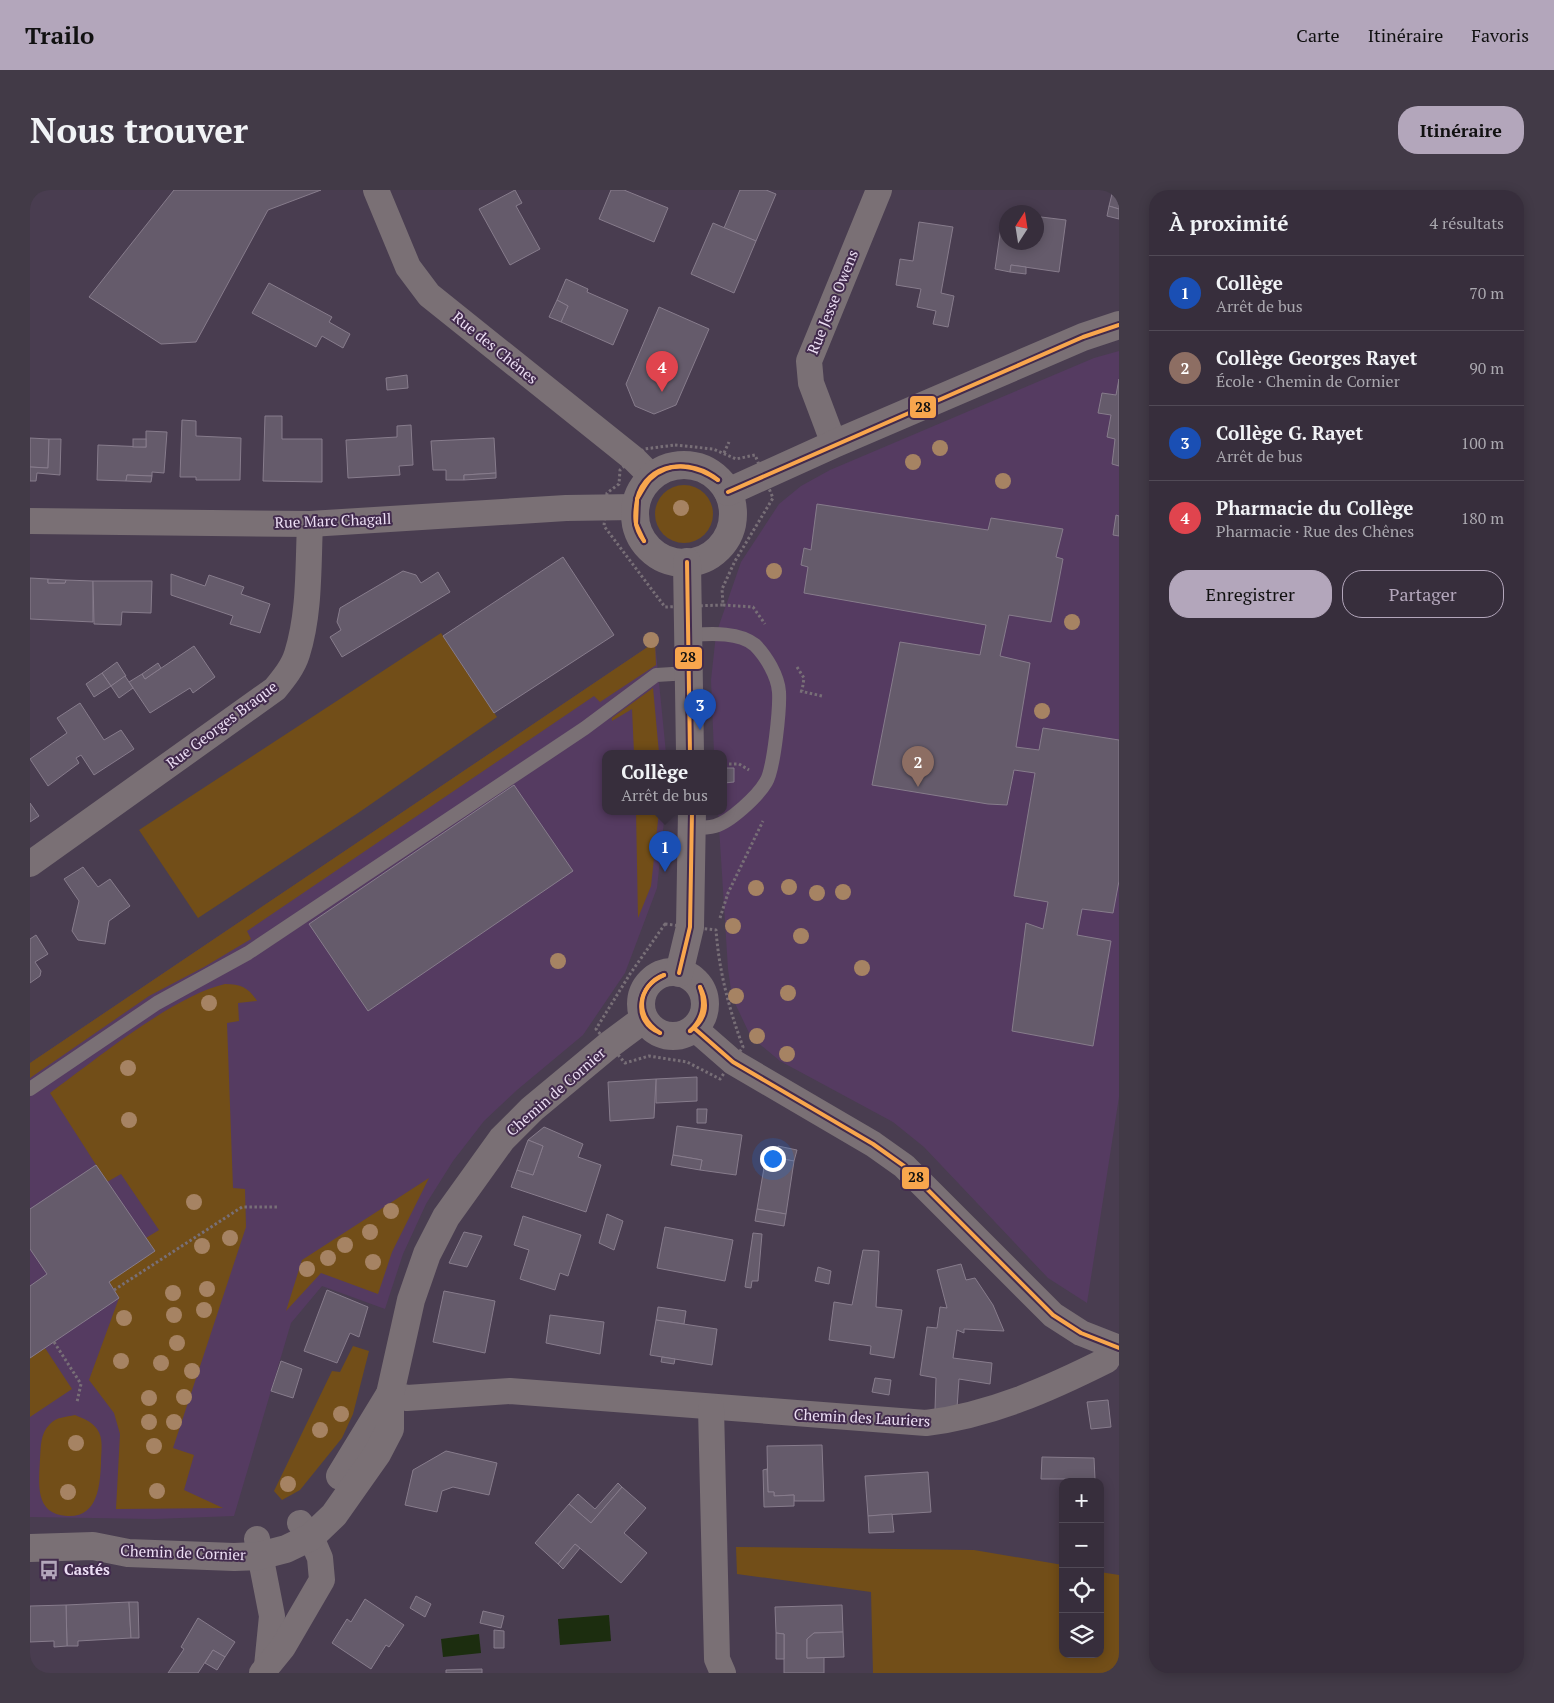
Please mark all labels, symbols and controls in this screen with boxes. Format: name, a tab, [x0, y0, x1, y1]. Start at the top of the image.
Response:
text: Trailo	[25, 19, 94, 51]
text: Carte	[1296, 23, 1340, 47]
text: Itinéraire	[1368, 23, 1443, 47]
text: Favoris	[1471, 23, 1529, 47]
button: Itinéraire	[1398, 106, 1524, 154]
text: Nous trouver	[30, 107, 248, 153]
north arrow	[999, 205, 1044, 250]
text: À proximité	[1169, 209, 1289, 237]
text: 4 résultats	[1430, 212, 1504, 234]
street label: Rue Jesse Owens	[802, 246, 862, 357]
text: Collège	[1216, 270, 1283, 295]
text: 1	[1180, 282, 1190, 304]
text: 70 m	[1469, 282, 1504, 304]
text: Arrêt de bus	[1216, 295, 1303, 317]
street label: Rue des Chênes	[449, 307, 542, 388]
text: Collège Georges Rayet	[1216, 345, 1417, 370]
pin: 4	[646, 351, 678, 392]
text: 2	[1180, 357, 1190, 379]
text: 90 m	[1469, 357, 1504, 379]
text: École · Chemin de Cornier	[1216, 370, 1400, 392]
line badge: 28	[909, 395, 937, 419]
text: 28	[915, 397, 931, 416]
text: Collège G. Rayet	[1216, 420, 1363, 445]
text: 3	[1180, 432, 1190, 454]
text: 100 m	[1461, 432, 1504, 454]
text: Arrêt de bus	[1216, 445, 1303, 467]
text: Pharmacie du Collège	[1216, 495, 1413, 520]
text: 4	[1180, 507, 1190, 529]
text: 180 m	[1461, 507, 1504, 529]
street label: Rue Marc Chagall	[274, 508, 392, 532]
text: Pharmacie · Rue des Chênes	[1216, 520, 1414, 542]
button: Enregistrer	[1169, 570, 1332, 618]
button: Partager	[1342, 570, 1504, 618]
line badge: 28	[674, 646, 703, 670]
text: 28	[680, 647, 696, 666]
street label: Rue Georges Braque	[162, 676, 281, 772]
pin: 3	[684, 689, 716, 730]
pin: 2	[902, 746, 934, 787]
popup	[602, 750, 727, 815]
text: Collège	[621, 759, 688, 784]
text: Arrêt de bus	[621, 784, 708, 806]
pin: 1	[649, 831, 681, 872]
street label: Chemin de Cornier	[501, 1042, 609, 1140]
your location	[760, 1146, 786, 1172]
line badge: 28	[901, 1166, 930, 1190]
text: 28	[908, 1167, 924, 1186]
street label: Chemin des Lauriers	[793, 1403, 931, 1431]
map controls	[1059, 1478, 1104, 1658]
button: +	[1059, 1478, 1104, 1523]
button: −	[1059, 1523, 1104, 1568]
street label: Chemin de Cornier	[120, 1540, 246, 1564]
bus stop icon: Castés	[38, 1559, 60, 1581]
place label: Castés	[64, 1559, 110, 1579]
button: locate	[1059, 1568, 1104, 1613]
button: layers	[1059, 1613, 1104, 1658]

